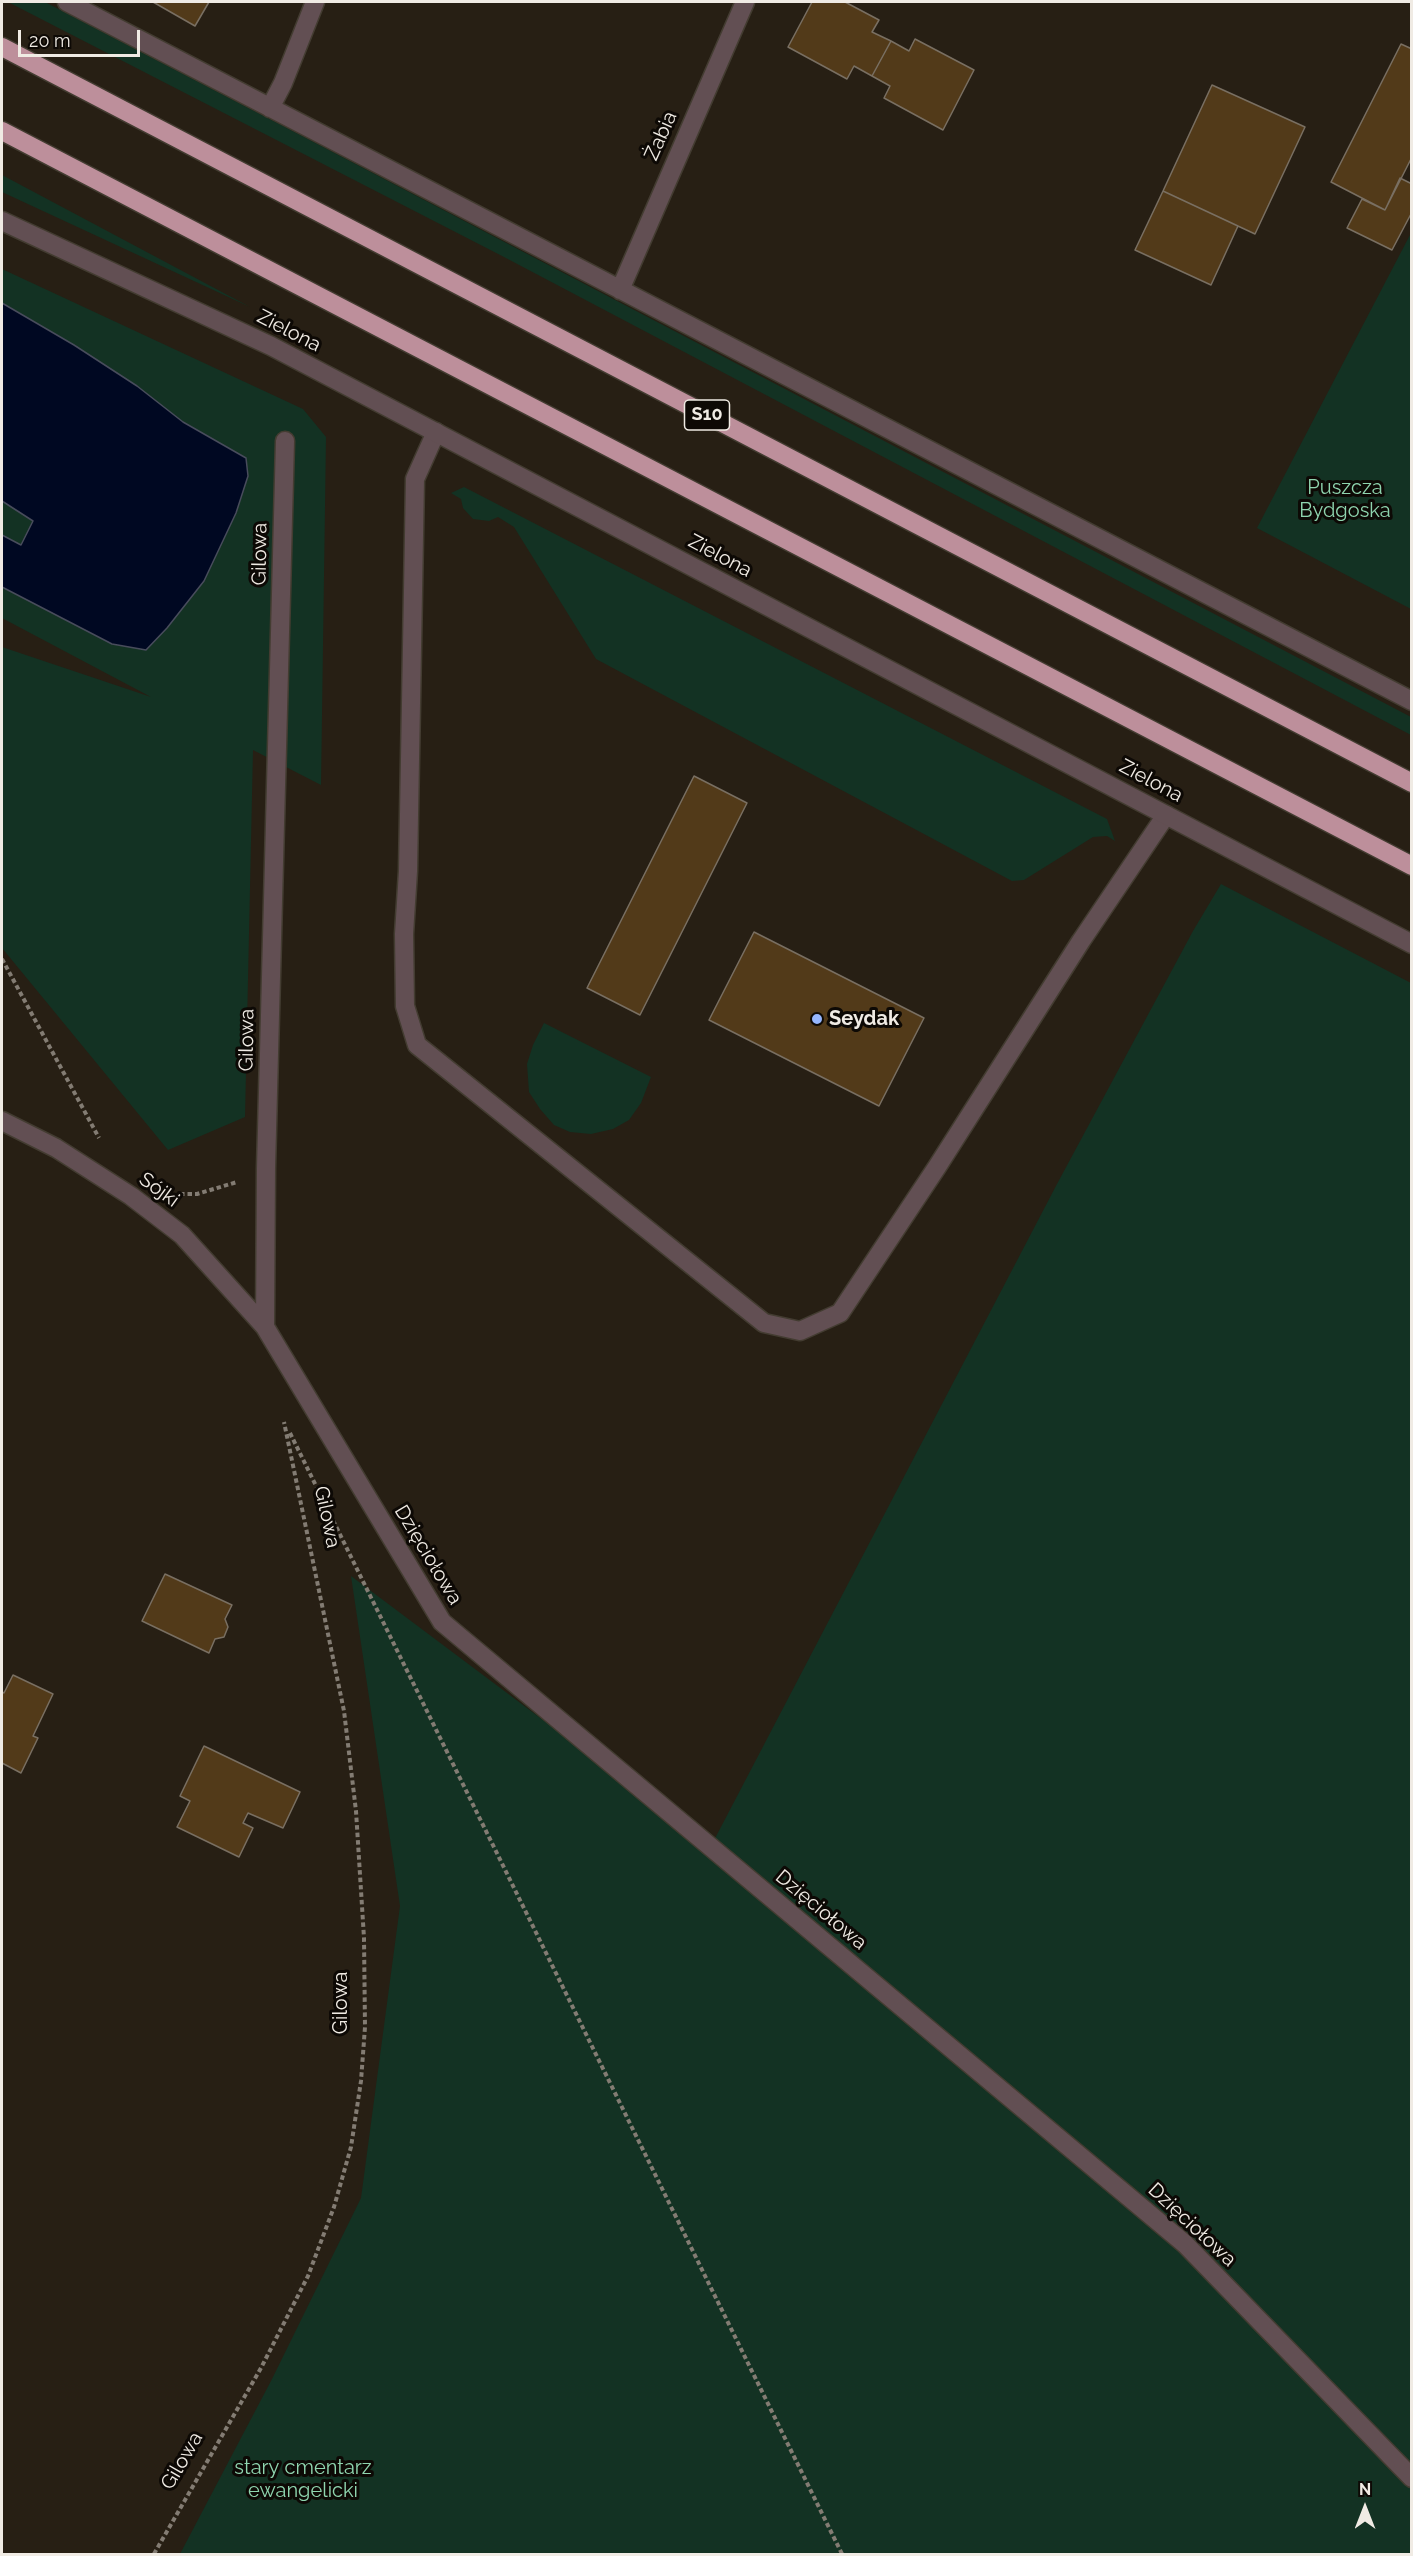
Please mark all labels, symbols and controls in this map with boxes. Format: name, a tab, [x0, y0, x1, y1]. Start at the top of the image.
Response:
scale bar	[21, 18, 142, 56]
text: 20 m	[29, 30, 71, 51]
street label: Żabia	[640, 108, 682, 164]
street label: Zielona	[253, 305, 325, 357]
road number: S10	[684, 400, 730, 430]
park label: Puszcza Bydgoska	[1299, 476, 1391, 523]
street label: Gilowa	[247, 523, 273, 585]
street label: Zielona	[684, 529, 756, 583]
street label: Zielona	[1115, 754, 1187, 808]
place label: Seydak	[829, 1007, 899, 1031]
street label: Gilowa	[234, 1009, 260, 1071]
marker: Seydak	[810, 1012, 824, 1026]
street label: Sójki	[134, 1168, 184, 1212]
street label: Gilowa	[309, 1484, 345, 1550]
street label: Dzięciołowa	[389, 1501, 467, 1609]
street label: Dzięciołowa	[770, 1865, 872, 1955]
street label: Gilowa	[329, 1972, 353, 2034]
street label: Dzięciołowa	[1143, 2178, 1241, 2272]
street label: Gilowa	[156, 2428, 208, 2494]
park label: stary cmentarz ewangelicki	[234, 2456, 372, 2503]
north arrow	[1335, 2478, 1395, 2538]
text: N	[1359, 2480, 1371, 2499]

